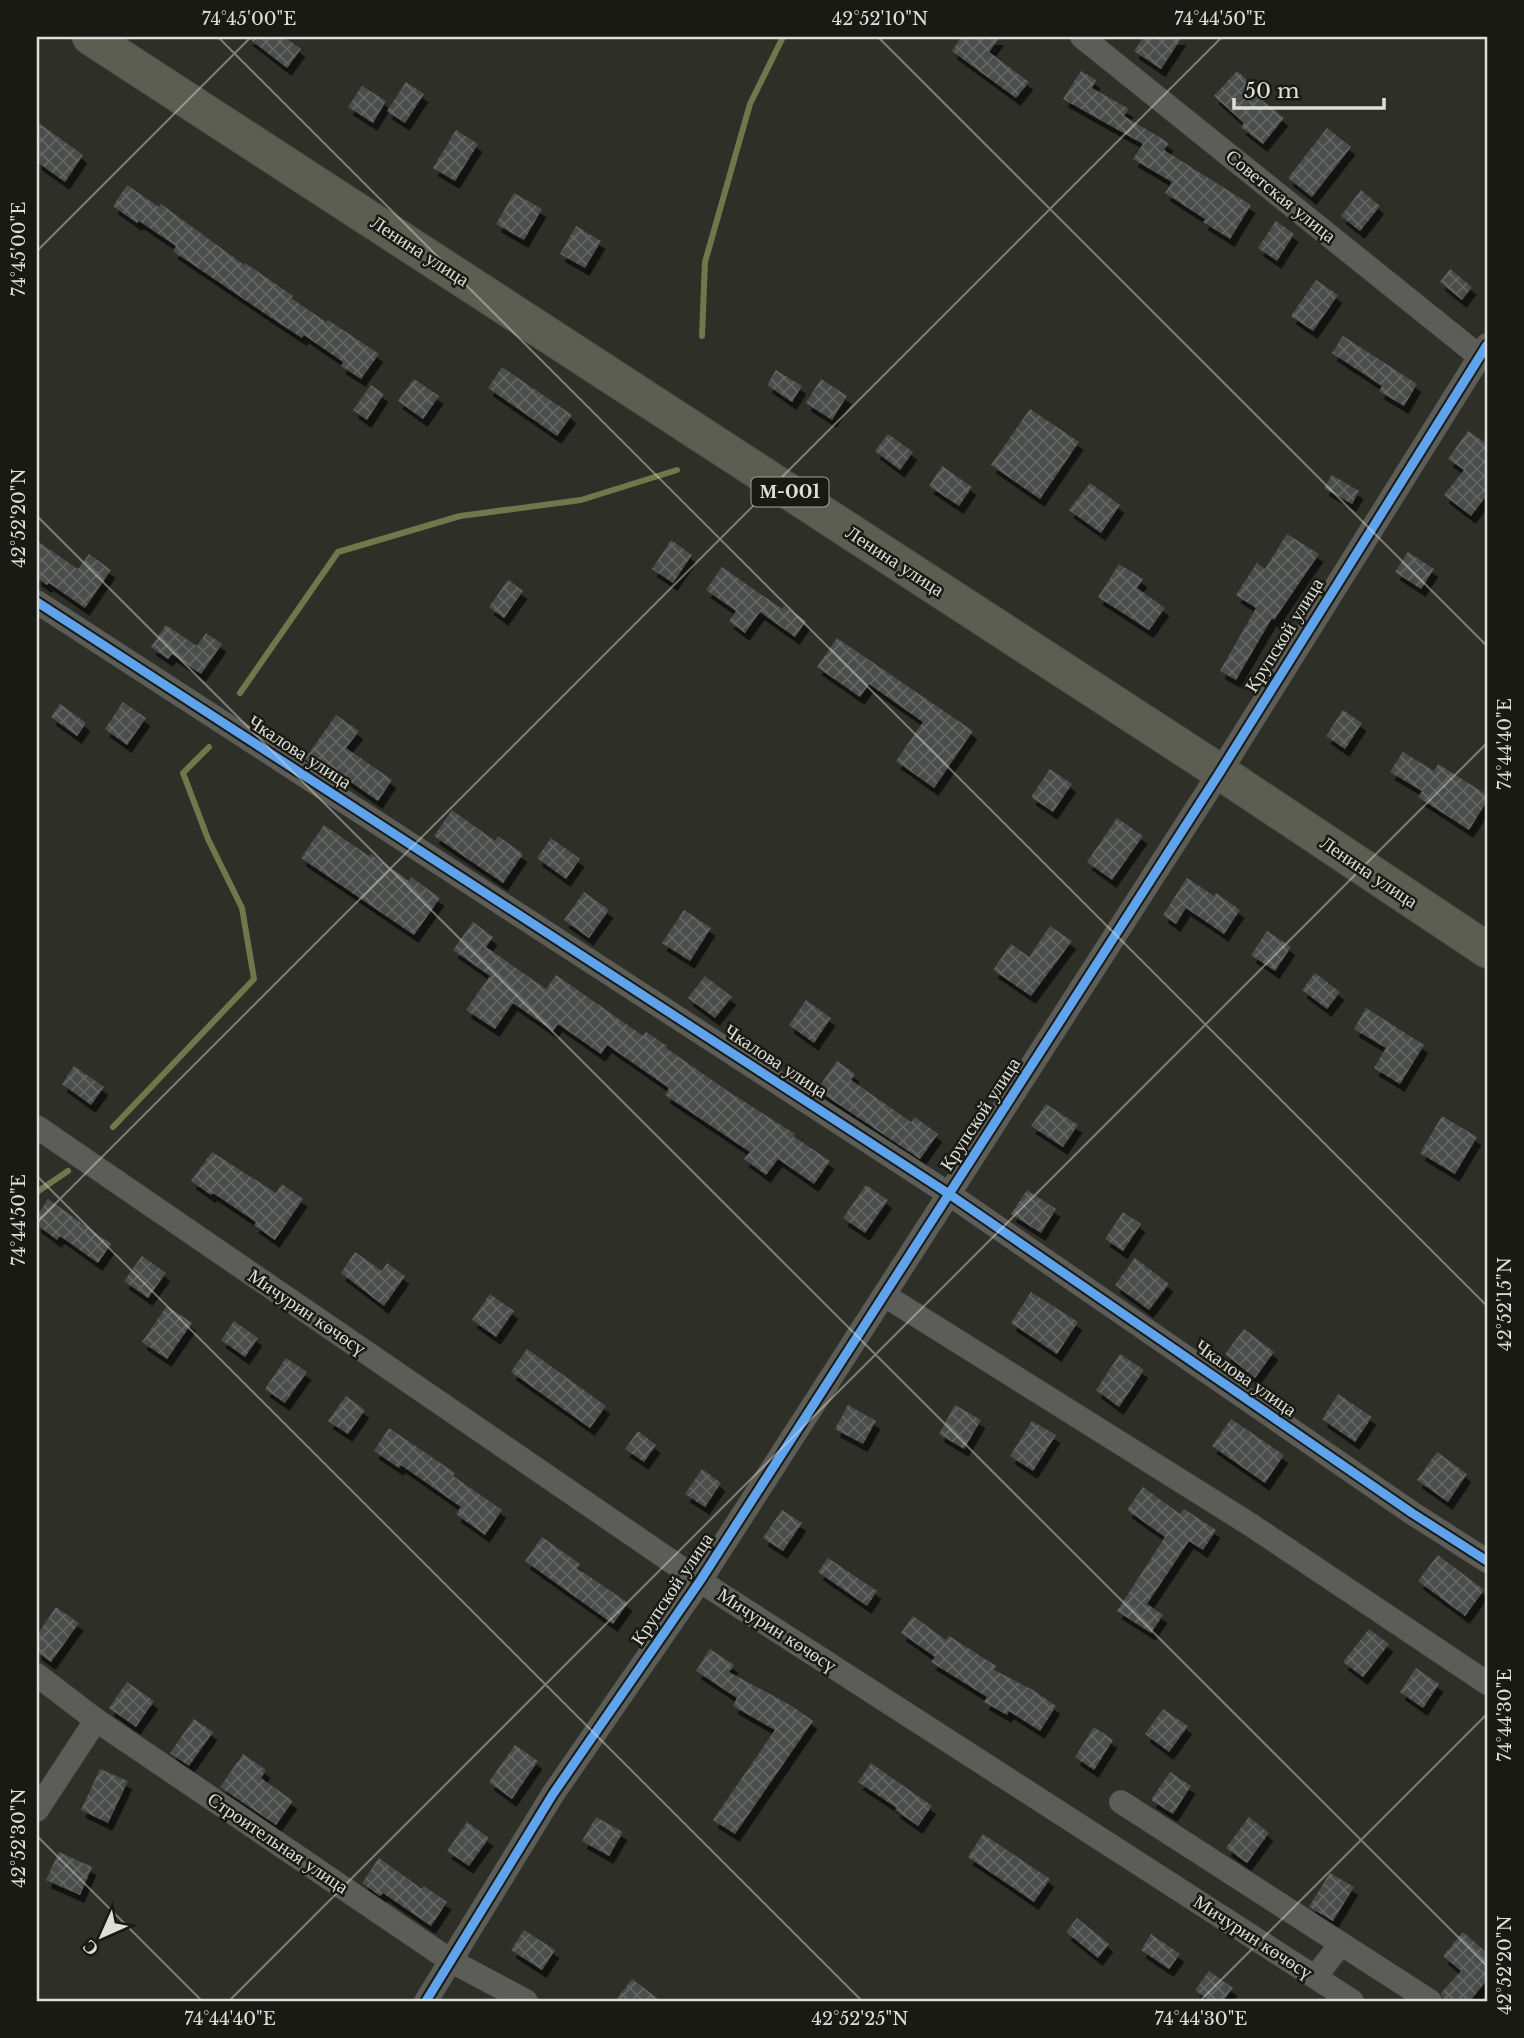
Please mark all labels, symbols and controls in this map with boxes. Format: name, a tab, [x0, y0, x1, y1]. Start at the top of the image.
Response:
text: 74°45'00"E	[202, 8, 296, 30]
text: 42°52'10"N	[832, 8, 928, 30]
text: 74°44'50"E	[1174, 8, 1266, 30]
scale bar	[1234, 66, 1384, 110]
text: 50 m	[1244, 78, 1300, 104]
street label: Советская улица	[1221, 145, 1341, 248]
text: 74°45'00"E	[8, 202, 30, 296]
street label: Ленина улица	[367, 211, 474, 292]
text: 42°52'20"N	[8, 468, 30, 568]
road number: М-001	[752, 478, 828, 506]
street label: Ленина улица	[842, 521, 949, 602]
street label: Крупской улица	[1240, 573, 1329, 696]
text: 74°44'40"E	[1494, 698, 1516, 790]
street label: Чкалова улица	[244, 710, 356, 794]
street label: Ленина улица	[1316, 831, 1423, 913]
street label: Чкалова улица	[720, 1019, 832, 1103]
street label: Крупской улица	[935, 1053, 1025, 1175]
text: 74°44'50"E	[8, 1174, 30, 1266]
text: 42°52'15"N	[1494, 1257, 1516, 1351]
street label: Мичурин көчөсү	[244, 1264, 371, 1360]
street label: Чкалова улица	[1191, 1335, 1302, 1422]
street label: Крупской улица	[626, 1528, 718, 1649]
street label: Мичурин көчөсү	[713, 1583, 841, 1677]
text: 74°44'30"E	[1494, 1669, 1516, 1761]
street label: Строительная улица	[203, 1787, 353, 1899]
text: 42°52'30"N	[8, 1788, 30, 1888]
street label: Мичурин көчөсү	[1189, 1890, 1317, 1984]
north arrow	[66, 1902, 136, 1972]
text: 42°52'20"N	[1494, 1915, 1516, 2015]
text: С	[77, 1935, 103, 1961]
text: 74°44'40"E	[184, 2008, 276, 2030]
text: 42°52'25"N	[812, 2008, 908, 2030]
text: 74°44'30"E	[1155, 2008, 1247, 2030]

